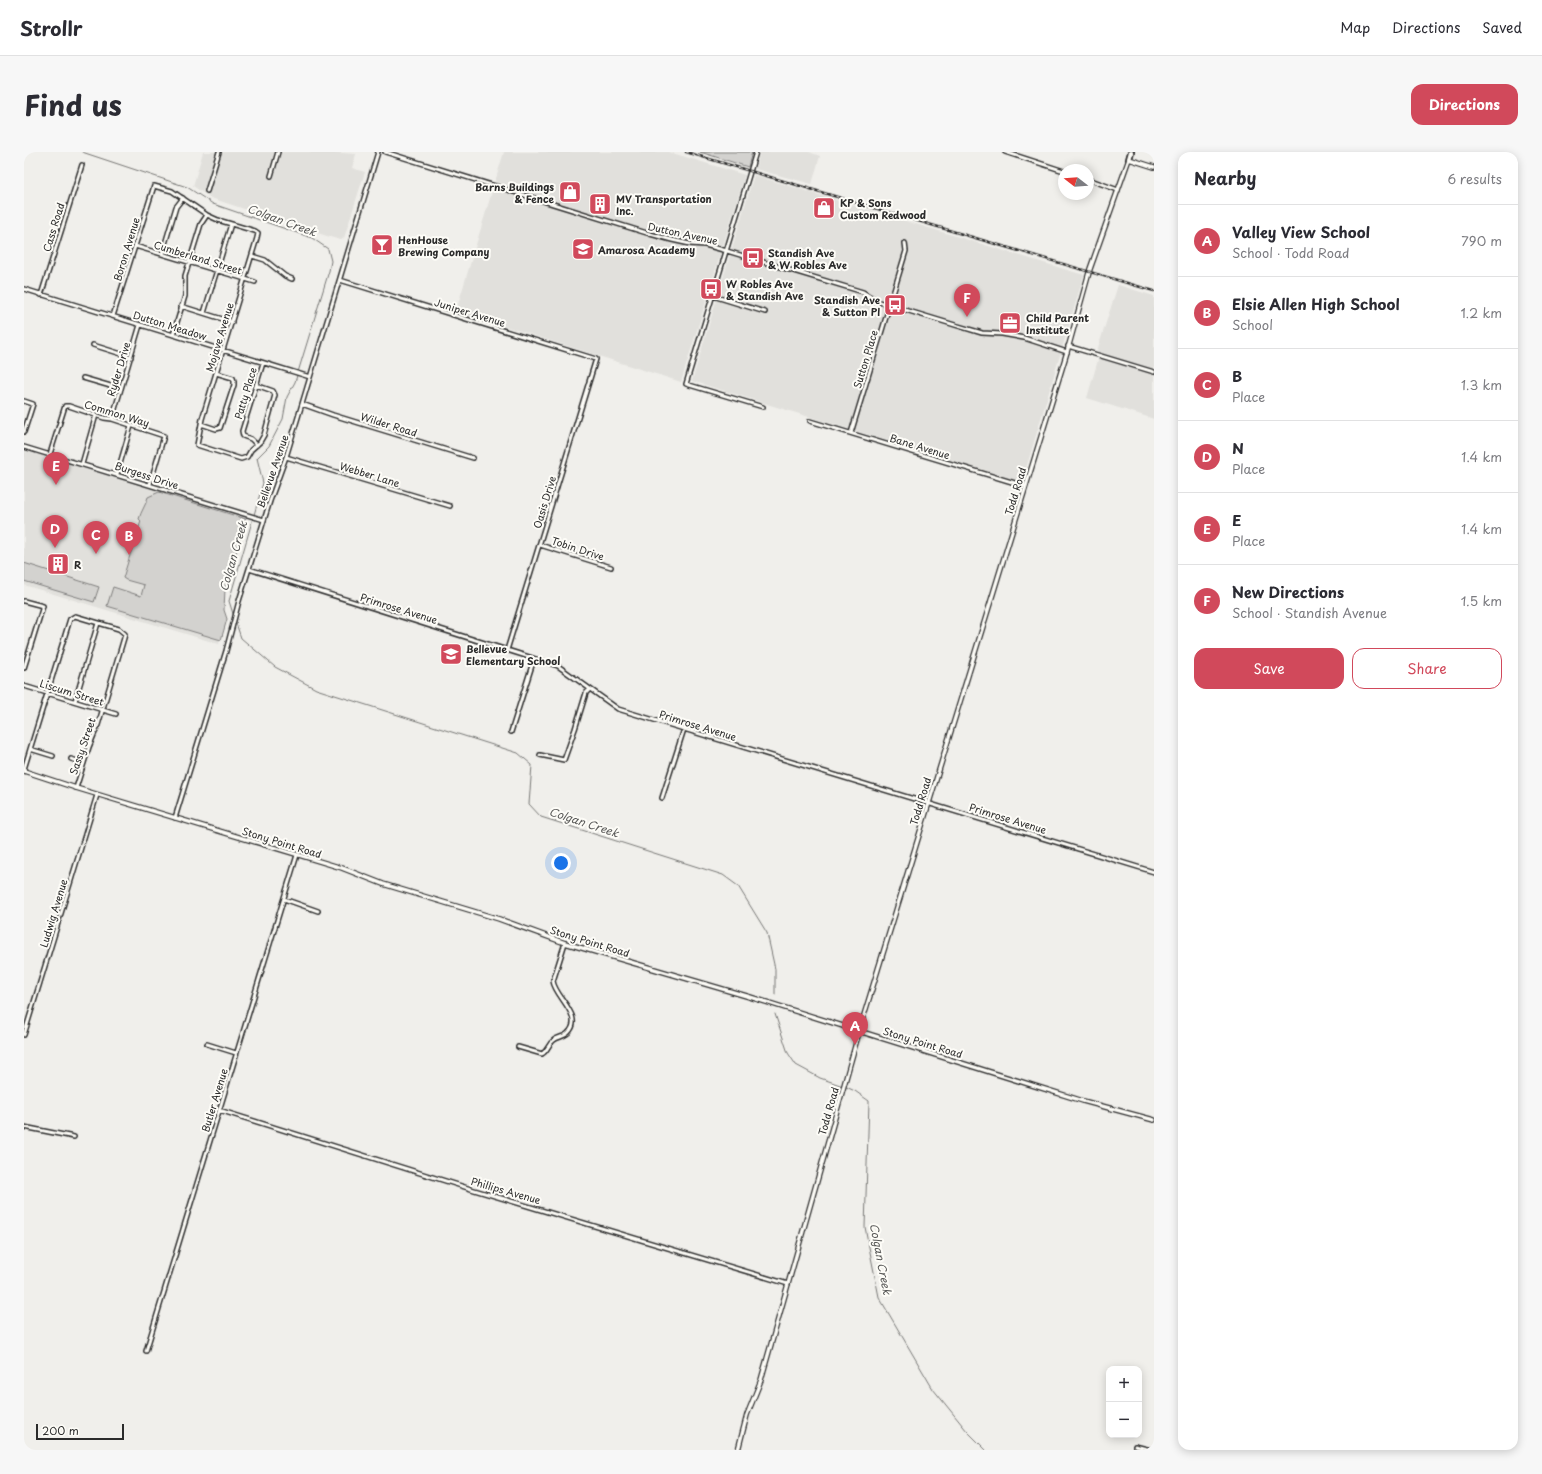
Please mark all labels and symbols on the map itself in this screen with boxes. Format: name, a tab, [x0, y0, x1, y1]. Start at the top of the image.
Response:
north arrow	[1058, 164, 1094, 200]
place label: Barns Buildings & Fence	[475, 179, 555, 206]
shop icon: Barns Buildings & Fence	[557, 179, 583, 205]
building icon: MV Transportation Inc.	[587, 191, 613, 217]
place label: MV Transportation Inc.	[616, 191, 712, 218]
shop icon: KP & Sons Custom Redwood	[811, 195, 837, 221]
place label: KP & Sons Custom Redwood	[840, 195, 926, 222]
water label: Colgan Creek	[245, 200, 320, 241]
street label: Cass Road	[38, 201, 68, 253]
street label: Boron Avenue	[109, 215, 143, 283]
street label: Dutton Avenue	[647, 218, 720, 248]
bar icon: HenHouse Brewing Company	[369, 232, 395, 258]
place label: HenHouse Brewing Company	[398, 232, 490, 259]
street label: Cumberland Street	[152, 236, 244, 278]
school or university icon: Amarosa Academy	[570, 236, 596, 262]
place label: Amarosa Academy	[597, 242, 695, 257]
bus stop icon: Standish Ave & W Robles Ave	[740, 245, 766, 271]
place label: Standish Ave & W Robles Ave	[768, 245, 847, 272]
bus stop icon: W Robles Ave & Standish Ave	[698, 276, 724, 302]
place label: W Robles Ave & Standish Ave	[726, 276, 804, 303]
pin: F	[954, 284, 980, 317]
place label: Standish Ave & Sutton Pl	[814, 292, 880, 319]
bus stop icon: Standish Ave & Sutton Pl	[882, 292, 908, 318]
street label: Juniper Avenue	[433, 294, 508, 330]
street label: Mojave Avenue	[201, 300, 237, 373]
street label: Dutton Meadow	[131, 307, 209, 343]
office icon: Child Parent Institute	[997, 310, 1023, 336]
place label: Child Parent Institute	[1026, 310, 1089, 337]
street label: Sutton Place	[849, 328, 881, 390]
street label: Ryder Drive	[103, 340, 134, 398]
street label: Patty Place	[230, 365, 260, 421]
street label: Common Way	[83, 396, 152, 430]
street label: Wilder Road	[359, 408, 419, 440]
street label: Bane Avenue	[888, 430, 952, 462]
street label: Bellevue Avenue	[252, 432, 292, 510]
pin: E	[43, 452, 69, 485]
street label: Burgess Drive	[113, 458, 181, 493]
street label: Webber Lane	[338, 458, 402, 490]
street label: Todd Road	[1001, 465, 1029, 517]
street label: Oasis Drive	[529, 474, 559, 530]
pin: D	[42, 515, 68, 548]
water label: Colgan Creek	[215, 518, 252, 593]
pin: C	[83, 521, 109, 554]
pin: B	[116, 522, 142, 555]
street label: Tobin Drive	[550, 532, 606, 564]
building icon: R	[45, 551, 71, 577]
place label: R	[74, 557, 82, 572]
street label: Primrose Avenue	[358, 589, 440, 627]
school or university icon: Bellevue Elementary School	[438, 641, 464, 667]
place label: Bellevue Elementary School	[466, 641, 560, 668]
street label: Liscum Street	[38, 675, 106, 709]
street label: Primrose Avenue	[657, 706, 739, 744]
street label: Sassy Street	[65, 715, 99, 777]
street label: Todd Road	[906, 775, 934, 827]
street label: Primrose Avenue	[967, 799, 1049, 837]
water label: Colgan Creek	[547, 803, 622, 842]
street label: Stony Point Road	[240, 823, 324, 862]
your location	[551, 853, 571, 873]
street label: Ludwig Avenue	[35, 876, 71, 949]
street label: Stony Point Road	[548, 922, 632, 961]
pin: A	[842, 1012, 868, 1045]
street label: Stony Point Road	[881, 1023, 965, 1062]
street label: Butler Avenue	[197, 1066, 231, 1134]
street label: Todd Road	[814, 1085, 842, 1137]
street label: Phillips Avenue	[469, 1173, 543, 1207]
water label: Colgan Creek	[866, 1222, 896, 1297]
scale bar	[36, 1422, 124, 1441]

